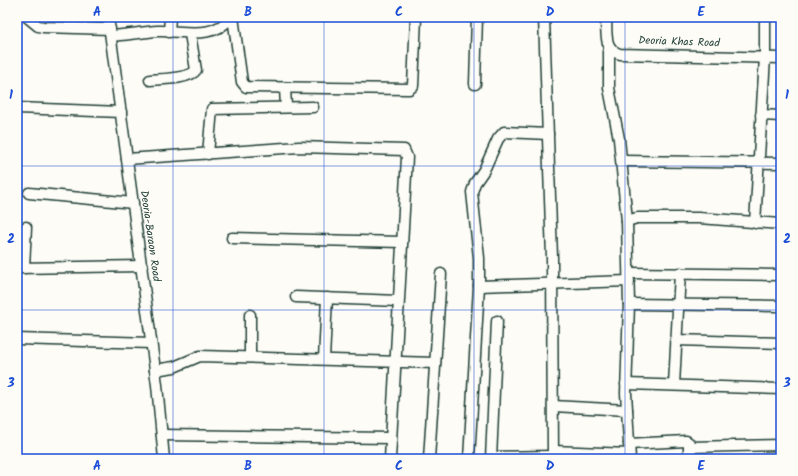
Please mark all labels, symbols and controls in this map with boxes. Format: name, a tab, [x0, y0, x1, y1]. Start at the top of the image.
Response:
text: A	[93, 2, 101, 23]
text: B	[244, 2, 252, 23]
text: C	[395, 2, 403, 23]
text: D	[546, 2, 555, 23]
text: E	[697, 2, 705, 23]
street label: Deoria Khas Road	[638, 32, 721, 52]
text: 1	[9, 85, 13, 106]
text: 1	[785, 85, 789, 106]
street label: Deoria-Baraon Road	[135, 189, 165, 283]
text: 2	[7, 229, 15, 250]
text: 2	[783, 229, 791, 250]
text: 3	[6, 373, 15, 394]
text: 3	[782, 373, 791, 394]
text: A	[93, 456, 101, 476]
text: B	[244, 456, 252, 476]
text: C	[395, 456, 403, 476]
text: D	[546, 456, 555, 476]
text: E	[697, 456, 705, 476]

